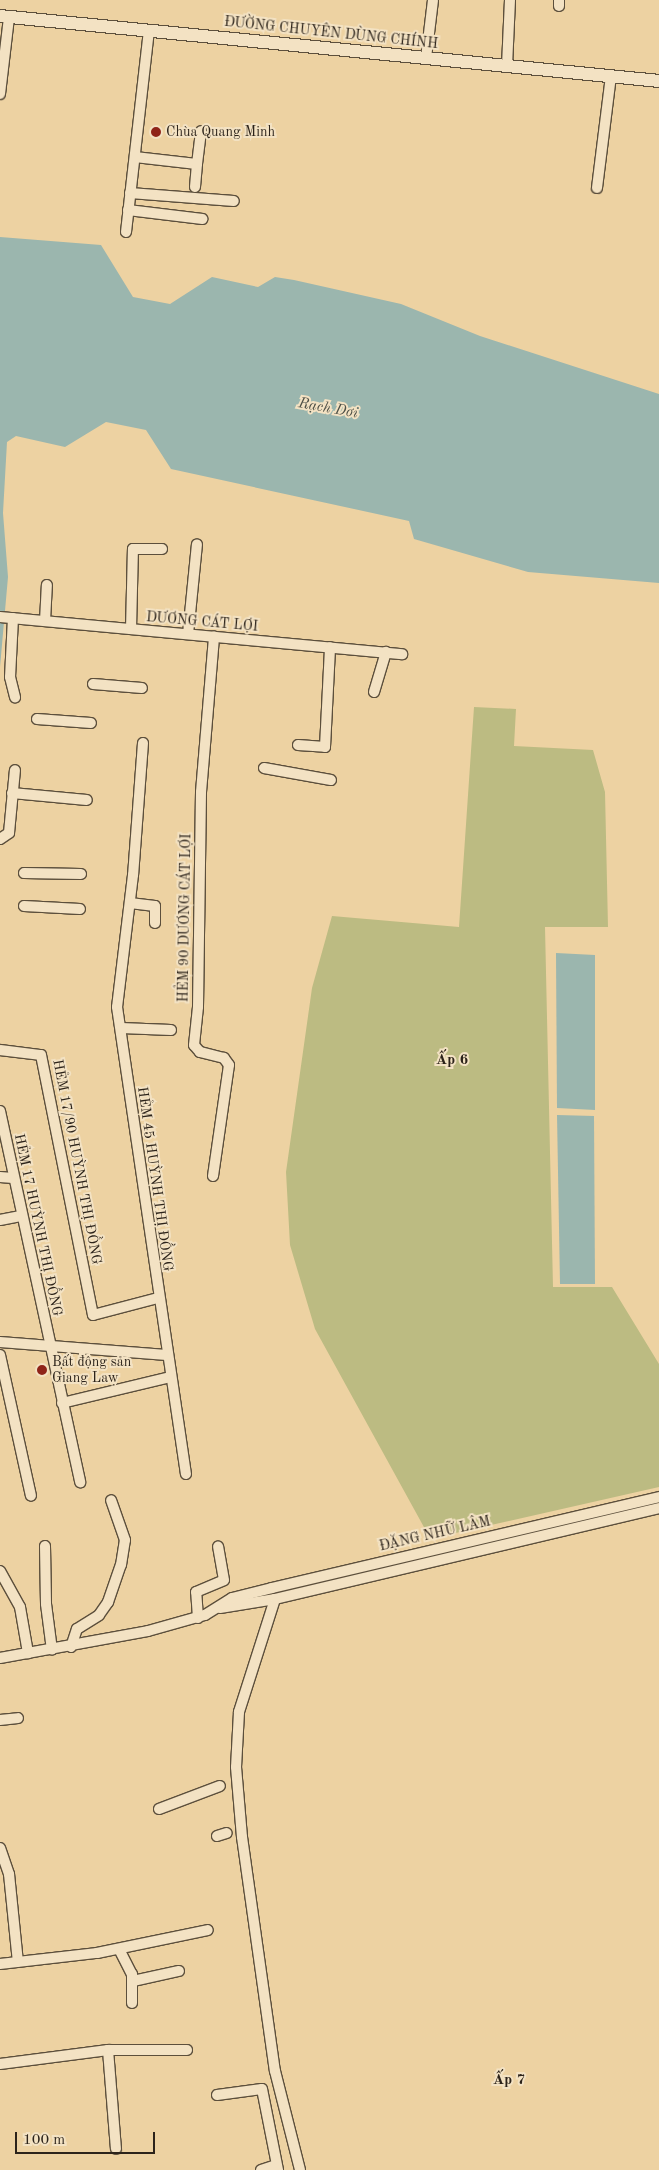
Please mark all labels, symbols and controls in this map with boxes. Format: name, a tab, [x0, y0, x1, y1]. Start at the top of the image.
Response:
street label: ĐƯỜNG CHUYÊN DÙNG CHÍNH	[223, 13, 439, 53]
place label: Chùa Quang Minh	[166, 124, 275, 140]
marker: Chùa Quang Minh	[150, 126, 162, 138]
water label: Rạch Dơi	[297, 395, 359, 423]
street label: DƯƠNG CÁT LỢI	[145, 609, 259, 635]
street label: HẺM 90 DƯƠNG CÁT LỢI	[175, 834, 195, 1002]
district label: Ấp 6	[436, 1052, 468, 1070]
street label: HẺM 17/90 HUỲNH THỊ ĐỒNG	[49, 1058, 105, 1266]
street label: HẺM 45 HUỲNH THỊ ĐỒNG	[134, 1086, 176, 1272]
street label: HẺM 17 HUỲNH THỊ ĐỒNG	[10, 1132, 66, 1318]
place label: Bất động sản Giang Law	[52, 1354, 131, 1386]
marker: Bất động sản Giang Law	[36, 1364, 48, 1376]
street label: ĐẶNG NHỮ LÂM	[378, 1513, 492, 1555]
district label: Ấp 7	[493, 2072, 525, 2090]
scale bar	[18, 2122, 158, 2154]
text: 100 m	[23, 2133, 65, 2148]

